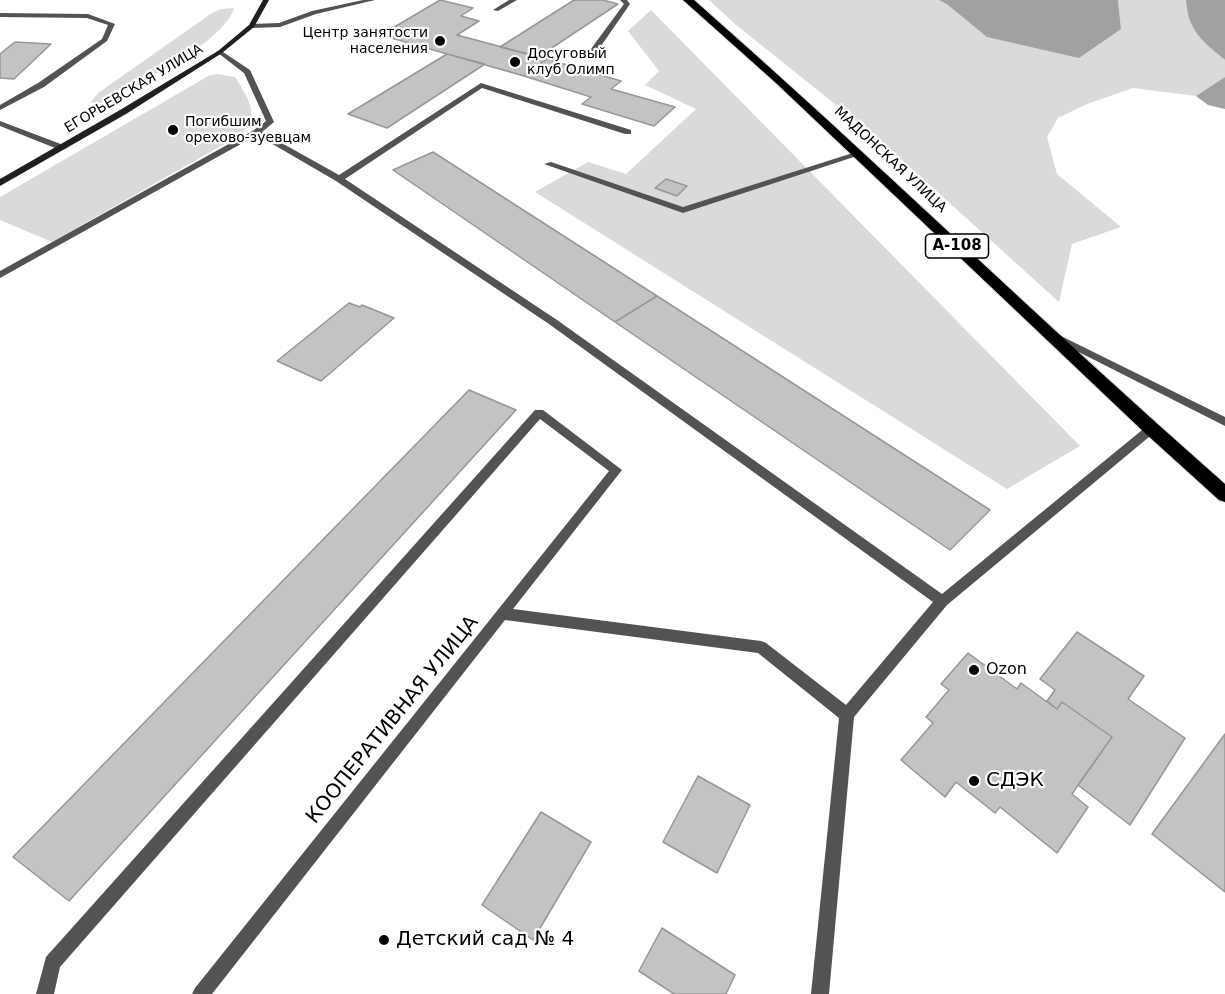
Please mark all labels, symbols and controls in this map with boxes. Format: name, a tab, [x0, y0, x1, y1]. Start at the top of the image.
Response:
place label: Центр занятости населения	[303, 25, 428, 57]
marker: Центр занятости населения	[433, 34, 447, 48]
street label: ЕГОРЬЕВСКАЯ УЛИЦА	[62, 41, 206, 137]
place label: Досуговый клуб Олимп	[527, 46, 615, 78]
marker: Досуговый клуб Олимп	[508, 55, 522, 69]
street label: МАДОНСКАЯ УЛИЦА	[830, 104, 950, 216]
place label: Погибшим орехово-зуевцам	[185, 114, 311, 146]
marker: Погибшим орехово-зуевцам	[166, 123, 180, 137]
road number: А-108	[926, 234, 988, 258]
street label: КООПЕРАТИВНАЯ УЛИЦА	[302, 611, 484, 829]
place label: Ozon	[986, 660, 1027, 680]
marker: Ozon	[967, 663, 981, 677]
place label: СДЭК	[986, 769, 1044, 793]
marker: СДЭК	[967, 774, 981, 788]
place label: Детский сад № 4	[396, 928, 574, 952]
marker: Детский сад № 4	[377, 933, 391, 947]

